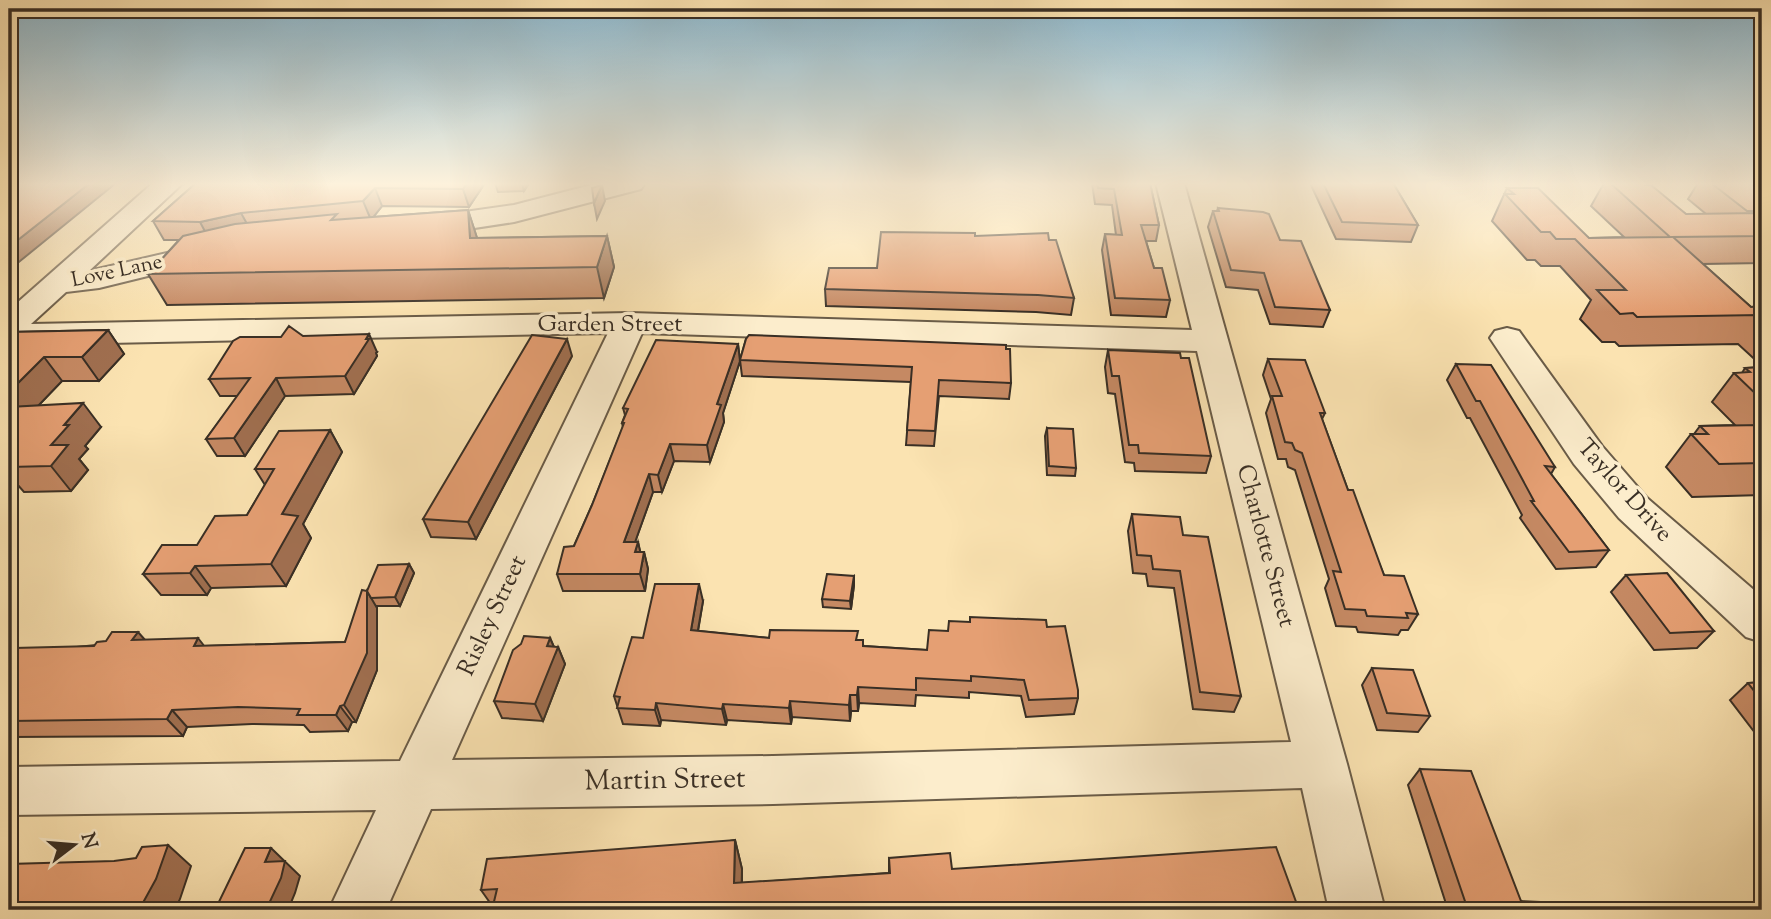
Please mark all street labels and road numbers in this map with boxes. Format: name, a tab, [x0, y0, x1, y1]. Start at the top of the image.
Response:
street label: Love Lane	[69, 248, 165, 296]
street label: Garden Street	[537, 308, 683, 342]
street label: Taylor Drive	[1568, 432, 1680, 550]
street label: Charlotte Street	[1227, 461, 1303, 631]
street label: Risley Street	[450, 550, 536, 682]
street label: Martin Street	[584, 760, 746, 802]

